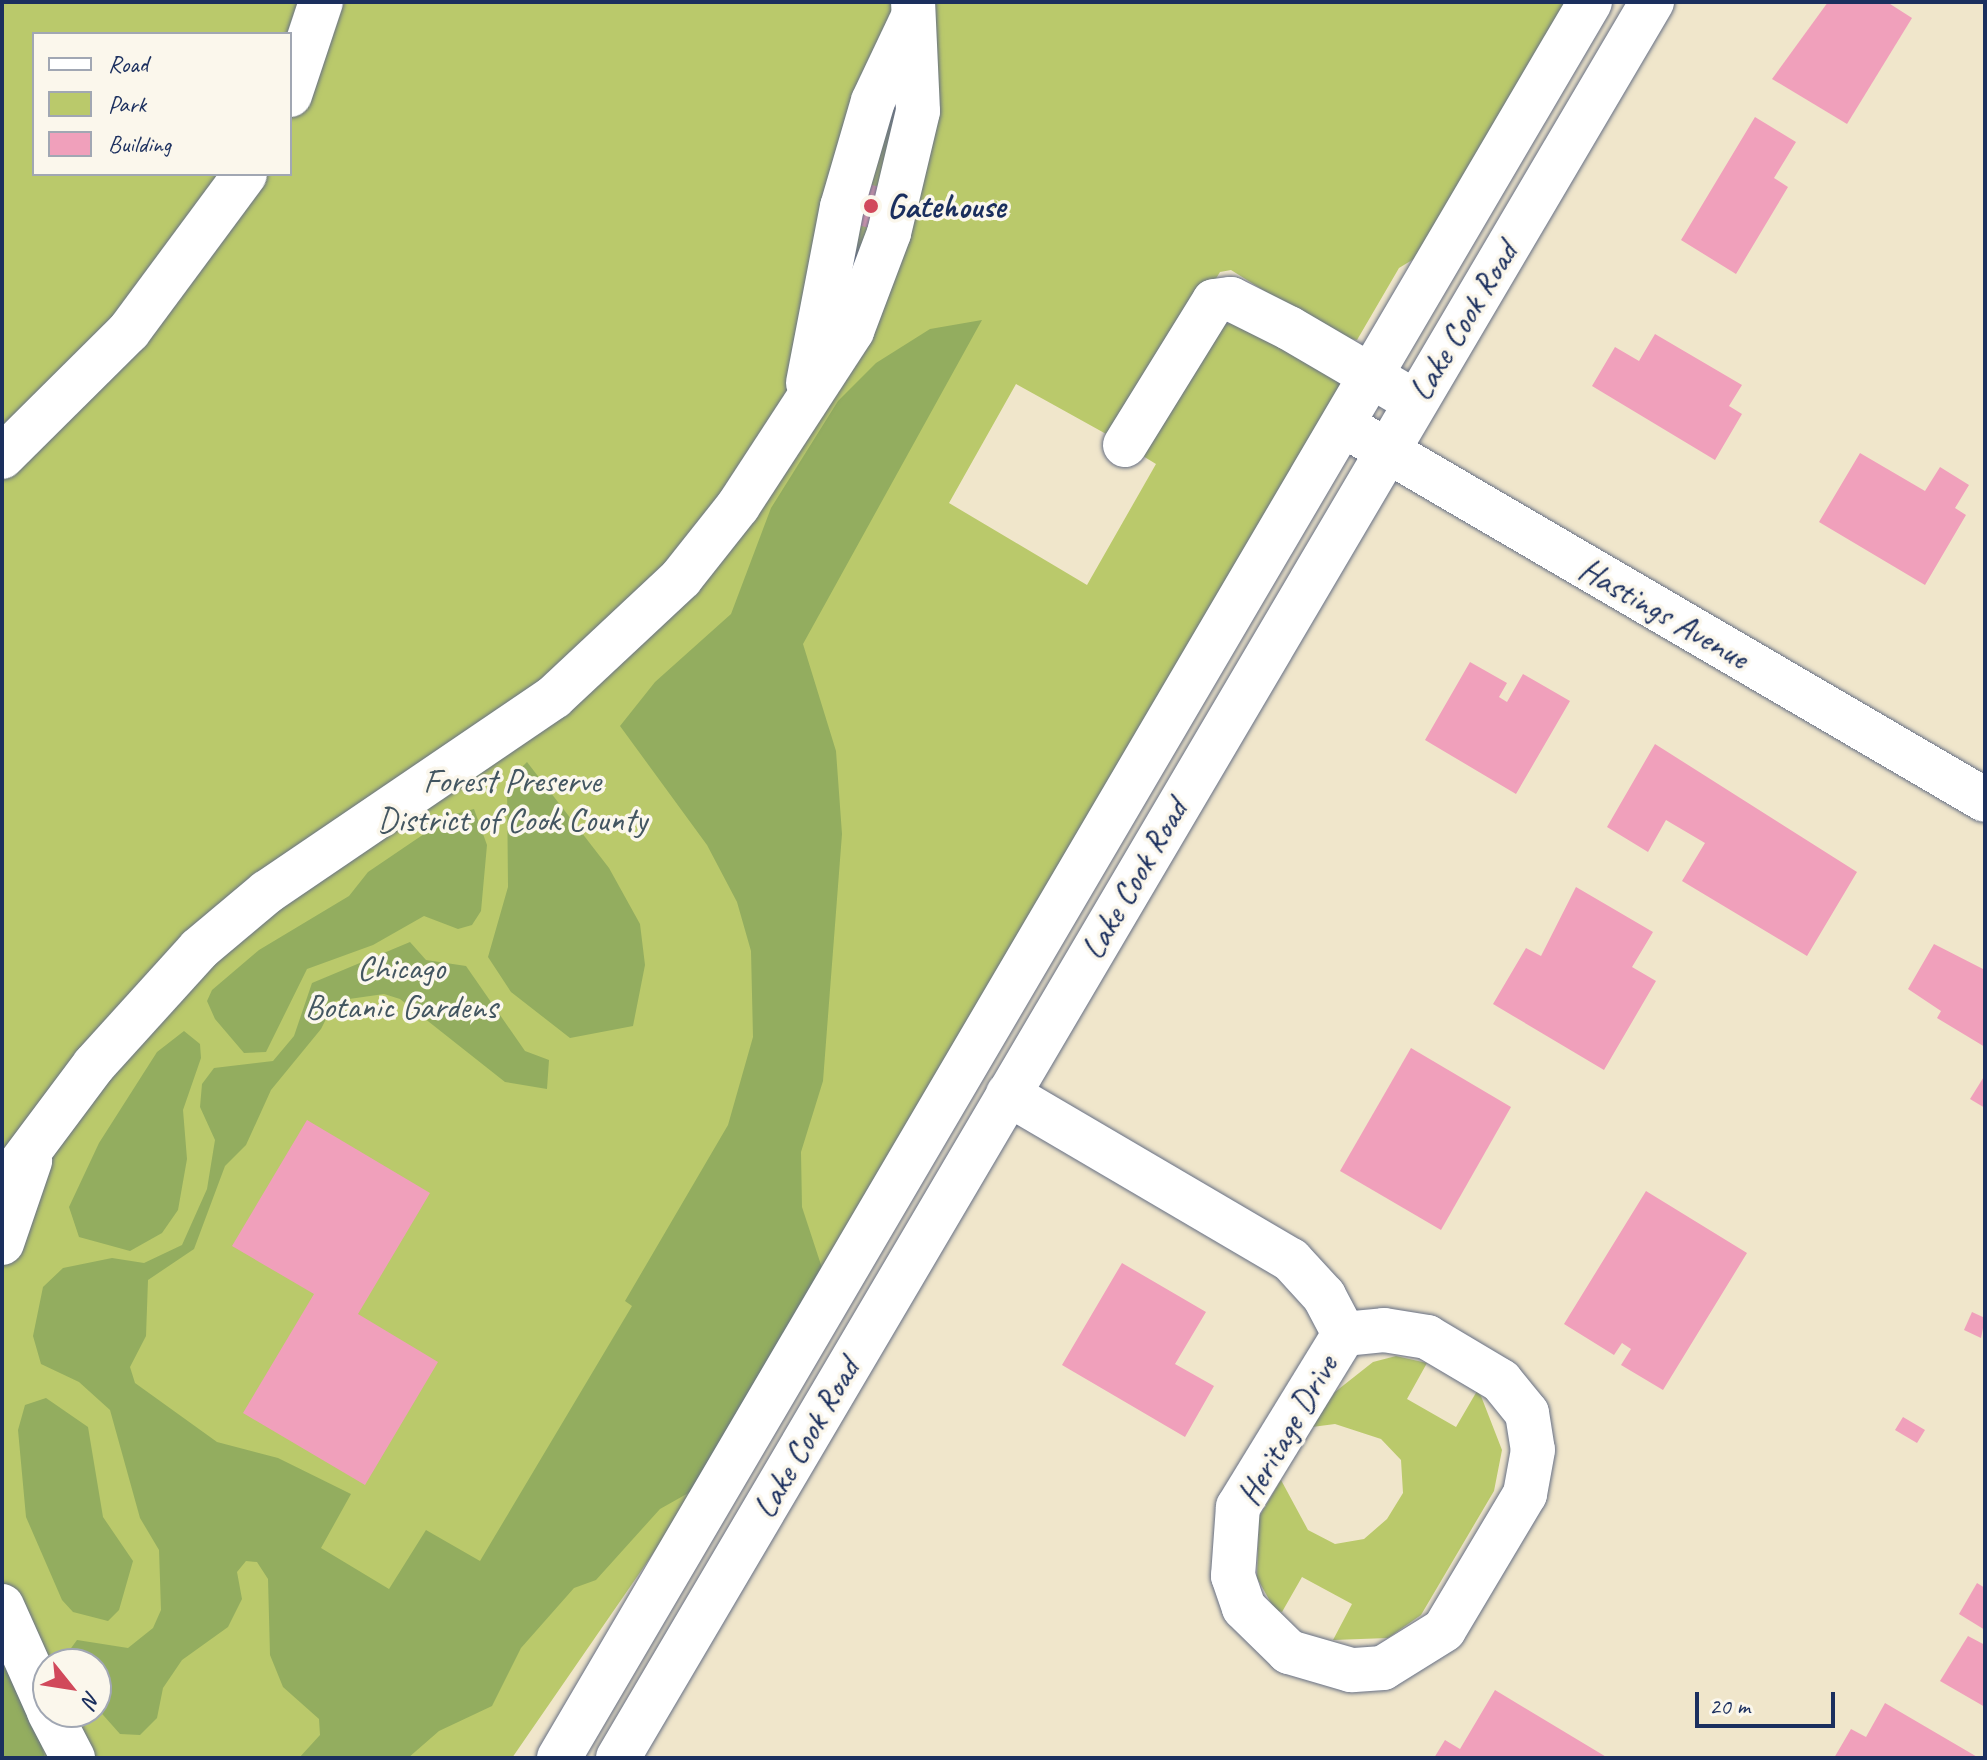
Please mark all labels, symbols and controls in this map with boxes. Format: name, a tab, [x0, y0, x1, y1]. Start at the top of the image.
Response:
legend	[32, 32, 292, 176]
text: Road	[108, 49, 148, 79]
text: Park	[108, 89, 146, 119]
text: Building	[108, 129, 171, 159]
place label: Gatehouse	[887, 186, 1005, 226]
marker: Gatehouse	[862, 197, 880, 215]
street label: Lake Cook Road	[1400, 234, 1526, 408]
street label: Hastings Avenue	[1572, 548, 1756, 678]
park label: Forest Preserve District of Cook County	[377, 760, 647, 840]
street label: Lake Cook Road	[1072, 791, 1196, 967]
park label: Chicago Botanic Gardens	[305, 947, 497, 1026]
street label: Heritage Drive	[1228, 1348, 1346, 1512]
street label: Lake Cook Road	[744, 1350, 868, 1526]
north arrow	[32, 1648, 112, 1728]
scale bar	[1699, 1676, 1839, 1726]
text: N	[76, 1686, 107, 1712]
text: 20 m	[1709, 1691, 1750, 1721]

